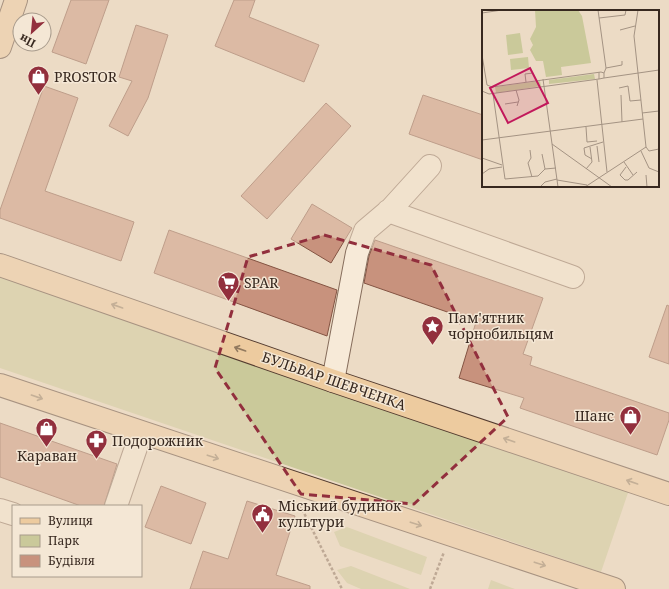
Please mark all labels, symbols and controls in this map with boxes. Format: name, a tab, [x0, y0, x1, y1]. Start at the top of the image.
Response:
inset map	[482, 10, 659, 187]
north arrow	[12, 12, 52, 52]
text: Пн	[16, 31, 38, 52]
shop icon: PROSTOR	[26, 64, 52, 97]
place label: PROSTOR	[54, 67, 118, 86]
supermarket icon: SPAR	[216, 270, 242, 303]
place label: SPAR	[244, 273, 279, 292]
one-way arrow	[111, 302, 124, 309]
place label: Пам'ятник чорнобильцям	[448, 308, 554, 343]
place icon: Пам'ятник чорнобильцям	[420, 313, 446, 346]
one-way arrow	[234, 344, 246, 352]
street label: БУЛЬВАР ШЕВЧЕНКА	[260, 347, 409, 414]
one-way arrow	[31, 394, 43, 402]
shop icon: Шанс	[617, 403, 643, 436]
place label: Шанс	[575, 406, 614, 425]
shop icon: Караван	[34, 415, 60, 448]
pharmacy icon: Подорожник	[84, 428, 110, 461]
place label: Подорожник	[112, 431, 204, 450]
one-way arrow	[502, 436, 515, 443]
place label: Караван	[17, 446, 77, 465]
one-way arrow	[207, 453, 219, 461]
one-way arrow	[626, 477, 638, 485]
place label: Міський будинок культури	[278, 496, 402, 531]
public building icon: Міський будинок культури	[250, 501, 276, 534]
legend	[12, 505, 142, 577]
text: Вулиця	[48, 512, 93, 529]
one-way arrow	[410, 521, 423, 528]
text: Парк	[48, 532, 80, 549]
text: Будівля	[48, 552, 95, 569]
one-way arrow	[533, 561, 545, 569]

